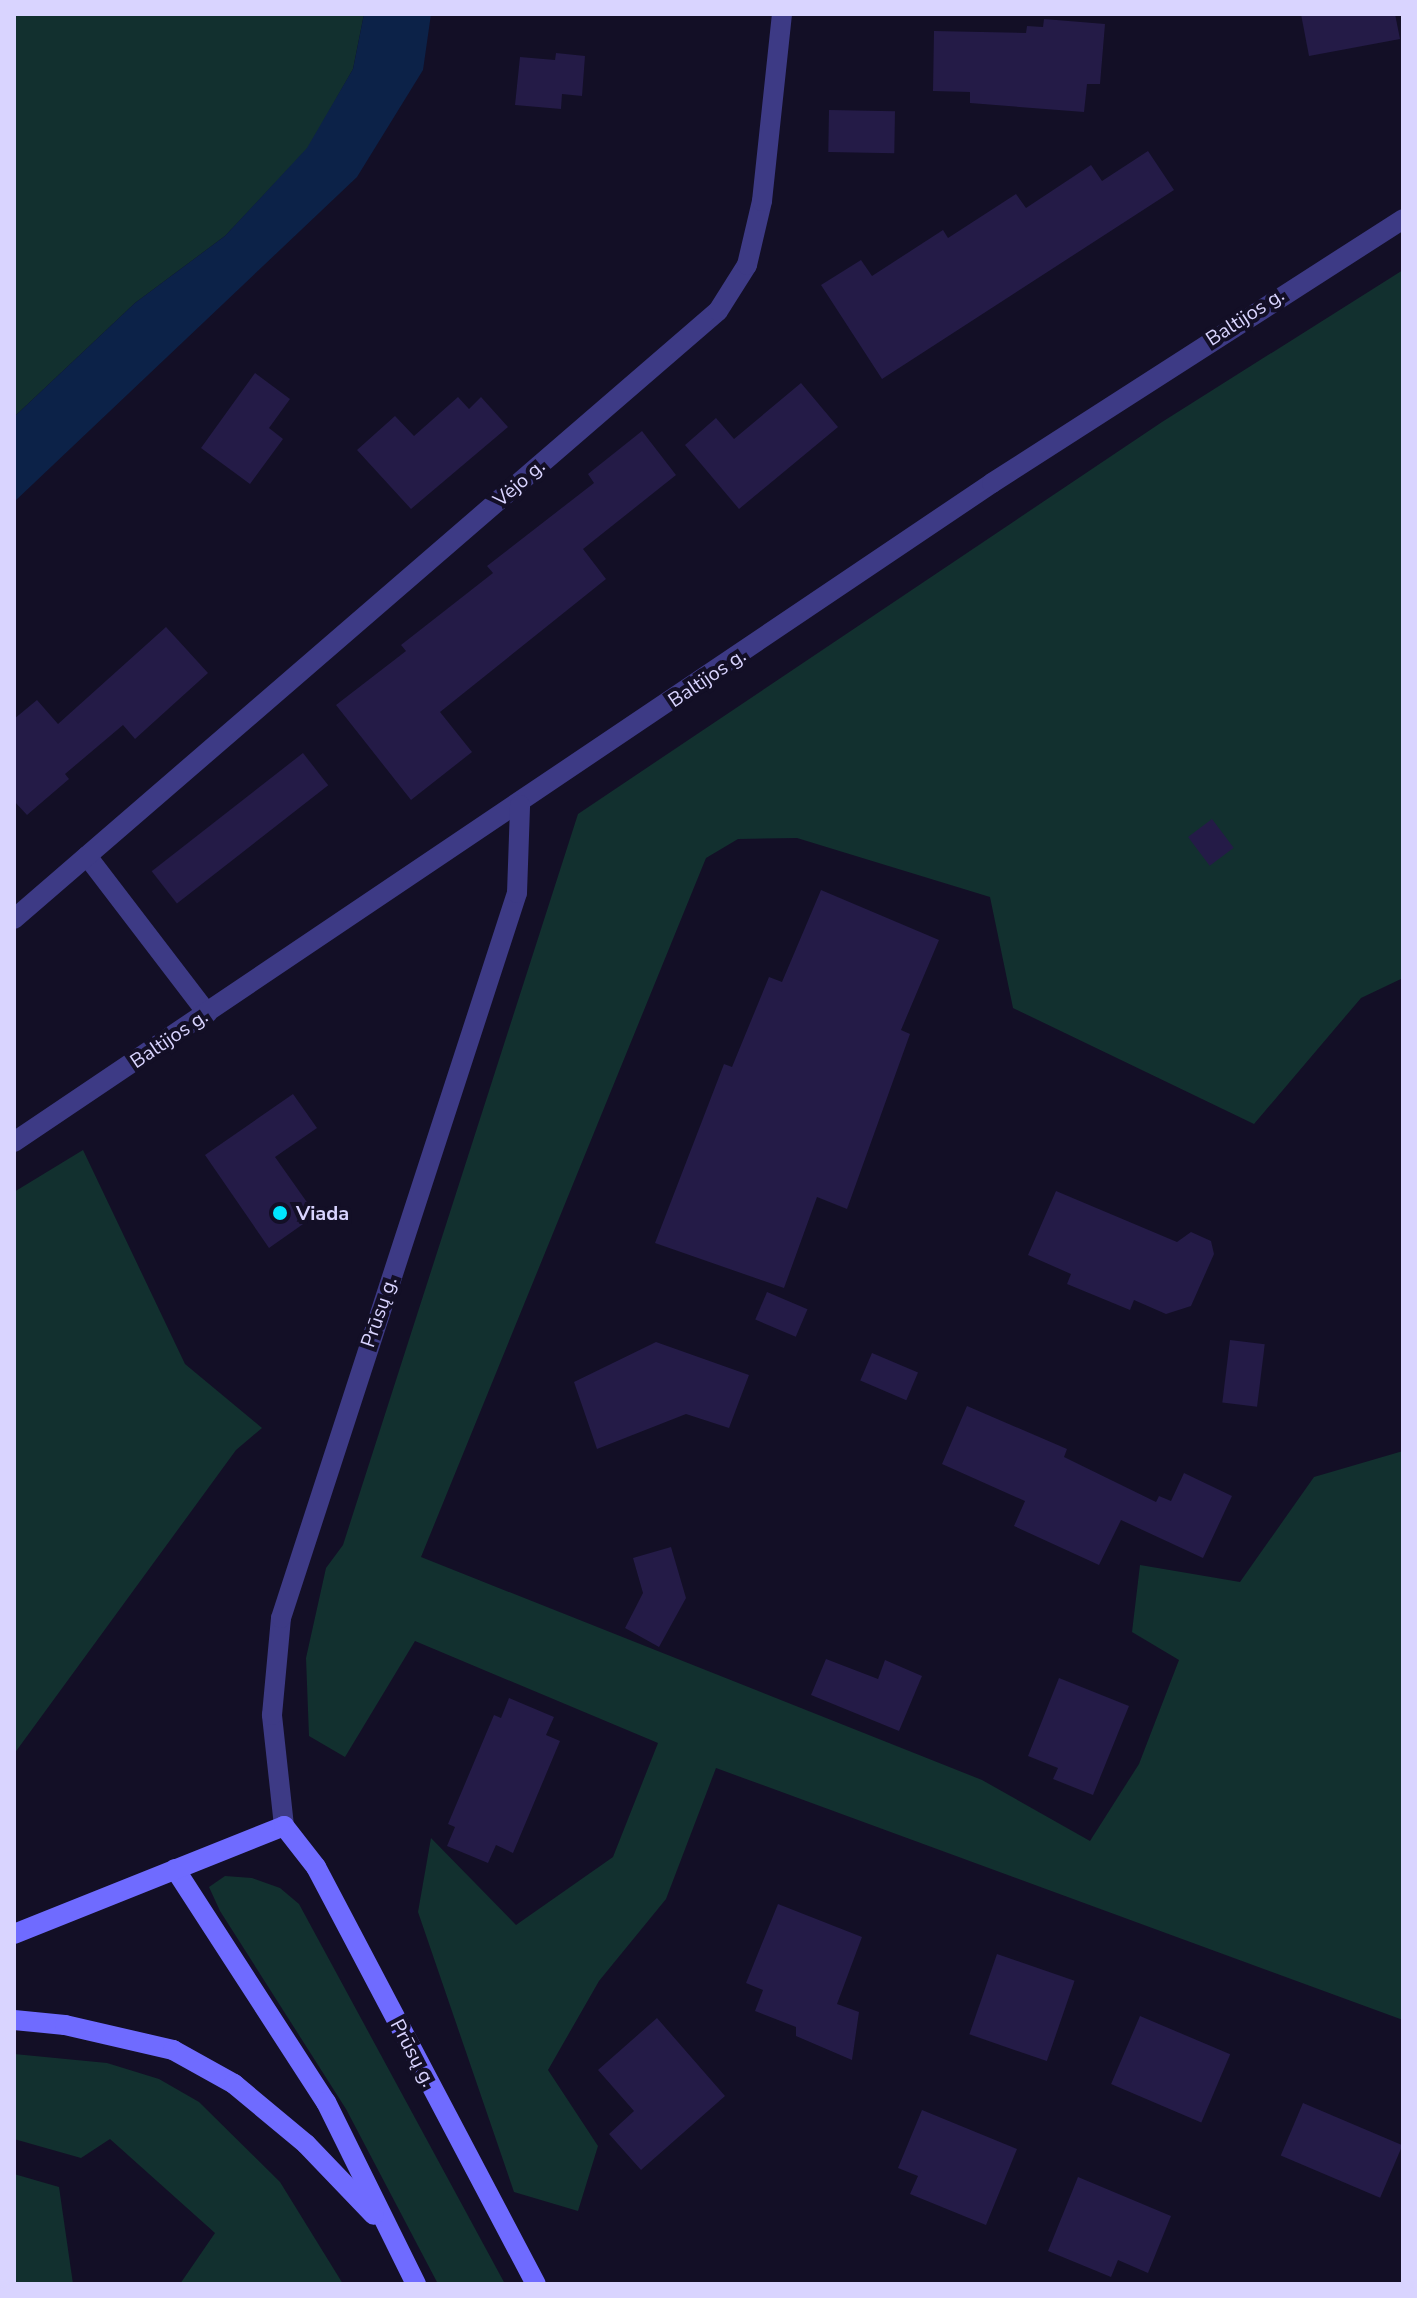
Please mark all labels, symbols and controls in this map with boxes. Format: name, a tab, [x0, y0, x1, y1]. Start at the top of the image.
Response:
street label: Baltijos g.	[1201, 283, 1289, 351]
street label: Vėjo g.	[488, 454, 550, 512]
street label: Baltijos g.	[664, 643, 750, 713]
street label: Baltijos g.	[126, 1004, 212, 1074]
place label: Viada	[296, 1201, 349, 1225]
marker: Viada	[271, 1204, 289, 1222]
street label: Prūsų g.	[356, 1274, 402, 1350]
street label: Prūsų g.	[385, 2015, 441, 2091]

